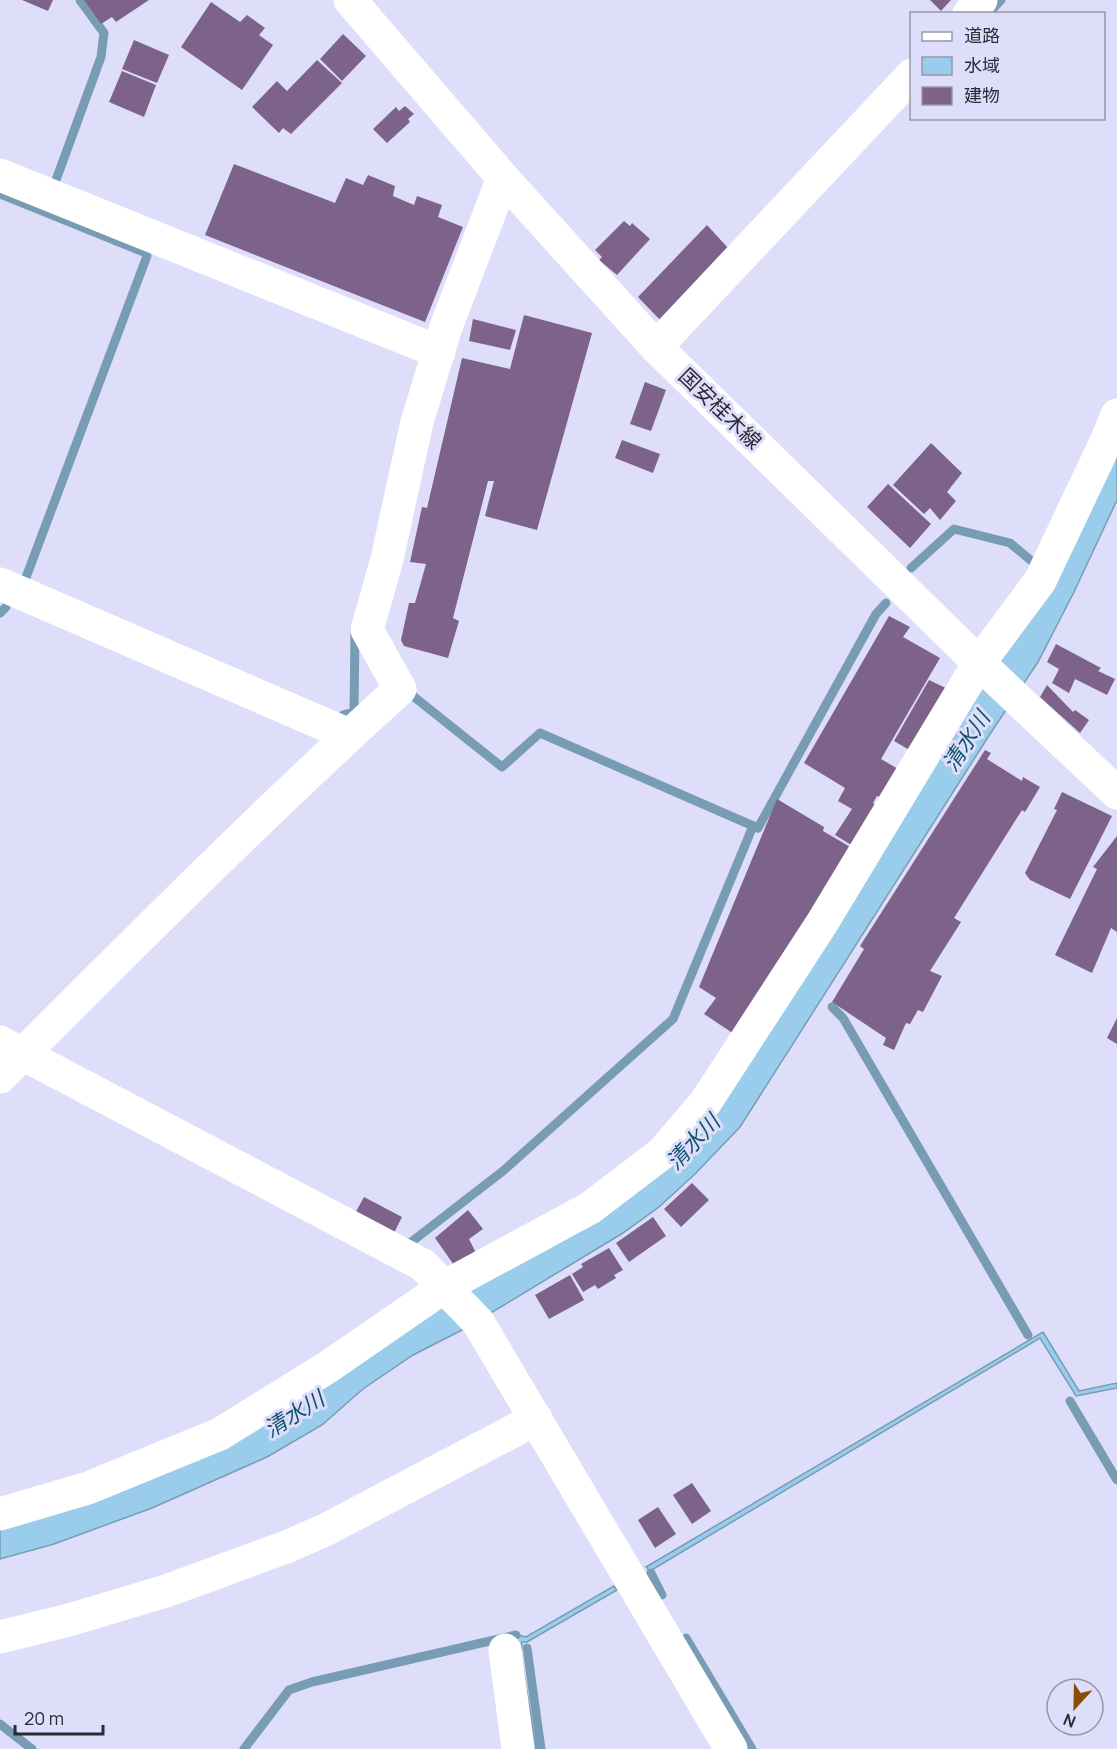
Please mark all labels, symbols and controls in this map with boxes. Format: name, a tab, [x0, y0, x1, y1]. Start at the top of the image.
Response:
legend	[910, 12, 1105, 120]
text: 道路	[964, 23, 1000, 47]
text: 水域	[964, 53, 1000, 77]
text: 建物	[964, 83, 1000, 107]
street label: 国安桂木線	[673, 362, 768, 455]
water label: 清水川	[935, 703, 998, 777]
water label: 清水川	[660, 1106, 728, 1176]
water label: 清水川	[258, 1383, 332, 1444]
north arrow	[1045, 1677, 1105, 1737]
scale bar	[15, 1698, 104, 1736]
text: 20 m	[24, 1706, 64, 1730]
text: N	[1060, 1709, 1079, 1733]

